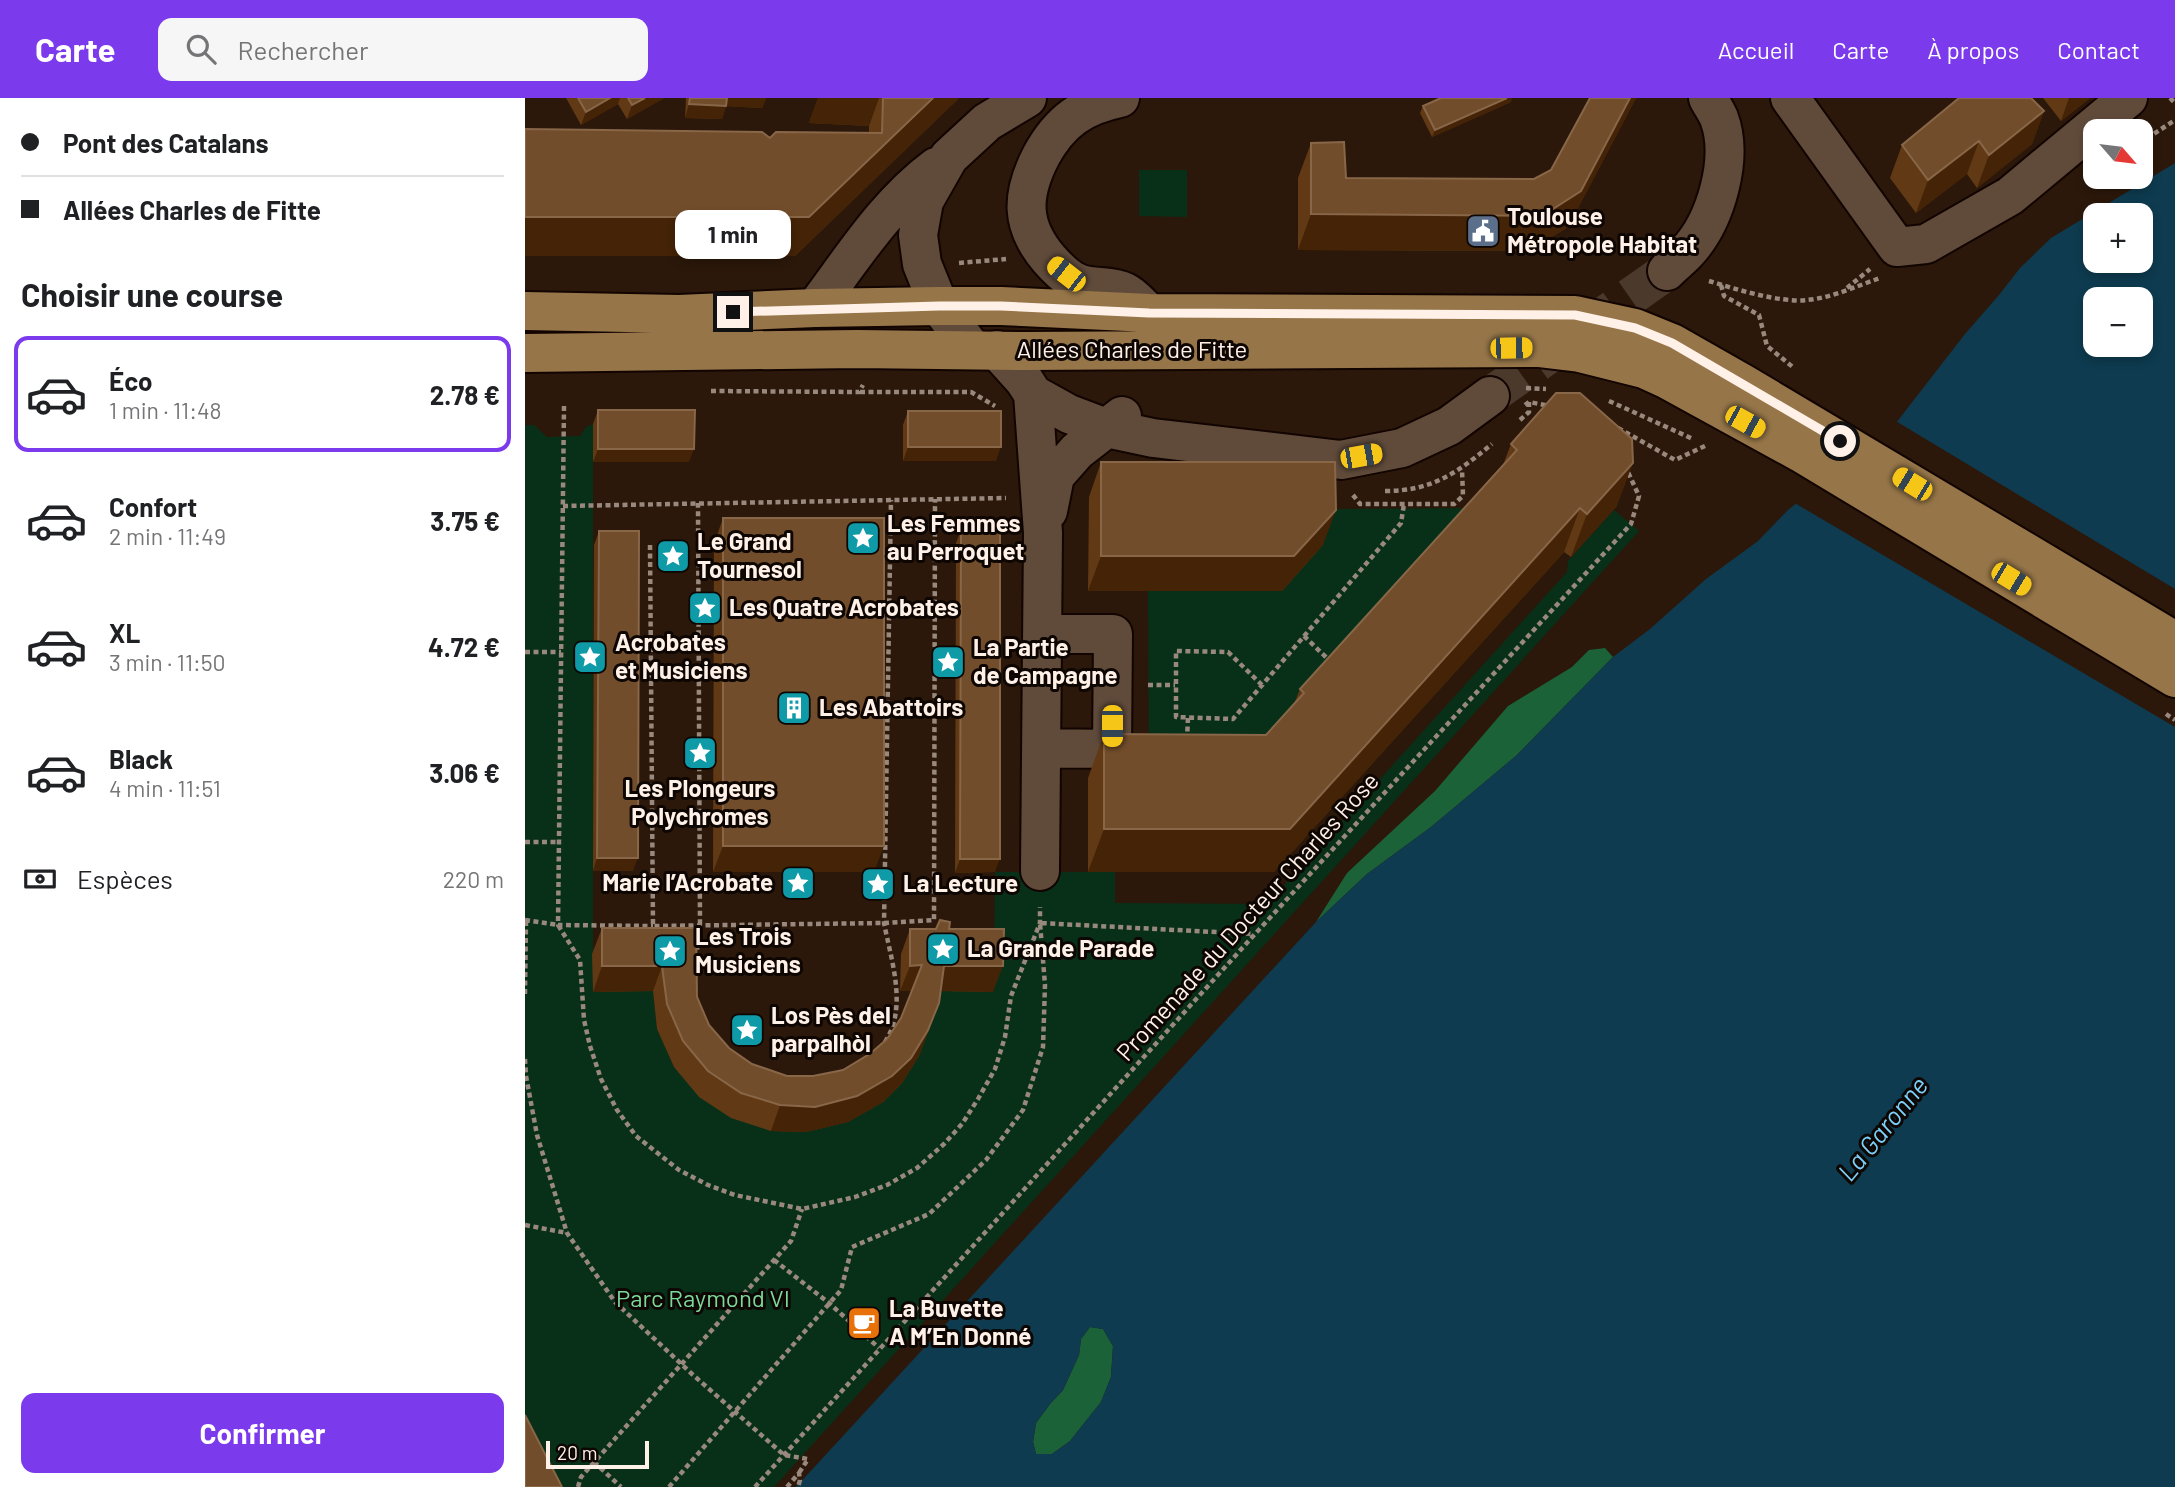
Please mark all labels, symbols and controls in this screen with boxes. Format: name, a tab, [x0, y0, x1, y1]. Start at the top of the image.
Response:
search box	[158, 18, 648, 81]
text: Carte	[35, 29, 116, 69]
icon: search	[182, 30, 220, 68]
text: Rechercher	[238, 34, 368, 65]
text: Accueil	[1718, 35, 1794, 64]
text: Carte	[1832, 35, 1889, 64]
text: À propos	[1927, 35, 2019, 64]
text: Contact	[2057, 35, 2140, 64]
north arrow	[2083, 119, 2153, 189]
map controls	[2083, 119, 2153, 357]
text: Pont des Catalans	[63, 127, 269, 158]
text: Allées Charles de Fitte	[63, 194, 321, 225]
place label: Toulouse Métropole Habitat	[1507, 201, 1697, 258]
button: +	[2083, 203, 2153, 273]
callout: 1 min	[675, 211, 791, 260]
public building icon: Toulouse Métropole Habitat	[1464, 212, 1502, 250]
text: 1 min	[708, 220, 758, 248]
car	[1043, 253, 1090, 295]
text: Choisir une course	[21, 275, 283, 313]
button: −	[2083, 287, 2153, 357]
route end	[717, 296, 749, 328]
street label: Allées Charles de Fitte	[1017, 334, 1247, 363]
car	[1490, 337, 1533, 359]
icon: car	[25, 363, 88, 426]
text: Éco	[109, 365, 152, 396]
text: 2.78 €	[430, 379, 500, 410]
text: 1 min · 11:48	[109, 396, 222, 424]
car	[1722, 403, 1769, 441]
route start	[1824, 425, 1856, 457]
car	[1339, 442, 1384, 470]
car	[1889, 464, 1936, 504]
icon: car	[25, 489, 88, 552]
text: Confort	[109, 491, 197, 522]
text: 3.75 €	[430, 505, 500, 536]
place label: Les Femmes au Perroquet	[887, 508, 1024, 565]
place icon: Les Femmes au Perroquet	[844, 519, 882, 557]
text: 2 min · 11:49	[109, 522, 226, 550]
place label: Le Grand Tournesol	[697, 526, 802, 583]
place icon: Le Grand Tournesol	[654, 537, 692, 575]
car	[1988, 559, 2035, 599]
place icon: Les Quatre Acrobates	[686, 589, 724, 627]
place label: Les Quatre Acrobates	[729, 592, 959, 621]
icon: car	[25, 615, 88, 678]
text: XL	[109, 617, 140, 648]
place label: Acrobates et Musiciens	[615, 627, 747, 684]
text: 4.72 €	[428, 631, 500, 662]
place label: La Partie de Campagne	[973, 632, 1118, 689]
place icon: Acrobates et Musiciens	[571, 638, 609, 676]
place icon: La Partie de Campagne	[929, 643, 967, 681]
text: 3 min · 11:50	[109, 648, 226, 676]
building icon: Les Abattoirs	[775, 689, 813, 727]
place label: Les Abattoirs	[819, 692, 963, 721]
car	[1102, 705, 1123, 747]
place icon: Les Plongeurs Polychromes	[681, 734, 719, 772]
icon: car	[25, 741, 88, 804]
text: Black	[109, 743, 173, 774]
text: 3.06 €	[429, 757, 500, 788]
street label: Promenade du Docteur Charles Rose	[1110, 766, 1384, 1066]
place label: Les Plongeurs Polychromes	[625, 773, 775, 830]
text: 4 min · 11:51	[109, 774, 221, 802]
icon: cash	[21, 860, 59, 898]
text: Espèces	[77, 863, 173, 894]
place icon: Marie l’Acrobate	[779, 864, 817, 902]
text: 220 m	[443, 865, 504, 893]
place icon: La Lecture	[859, 865, 897, 903]
place label: Marie l’Acrobate	[602, 867, 773, 896]
place label: La Lecture	[903, 868, 1018, 897]
place label: Les Trois Musiciens	[695, 921, 801, 978]
place icon: La Grande Parade	[924, 930, 962, 968]
place icon: Les Trois Musiciens	[651, 932, 689, 970]
place label: La Grande Parade	[967, 933, 1154, 962]
place label: Los Pès del parpalhòl	[771, 1000, 891, 1057]
place icon: Los Pès del parpalhòl	[728, 1011, 766, 1049]
water label: La Garonne	[1830, 1070, 1933, 1187]
park label: Parc Raymond VI	[616, 1283, 790, 1312]
place label: La Buvette A M’En Donné	[889, 1293, 1031, 1350]
cafe icon: La Buvette A M’En Donné	[845, 1304, 883, 1342]
button: Confirmer	[21, 1393, 504, 1473]
scale bar	[546, 1438, 649, 1470]
text: 20 m	[557, 1441, 597, 1464]

